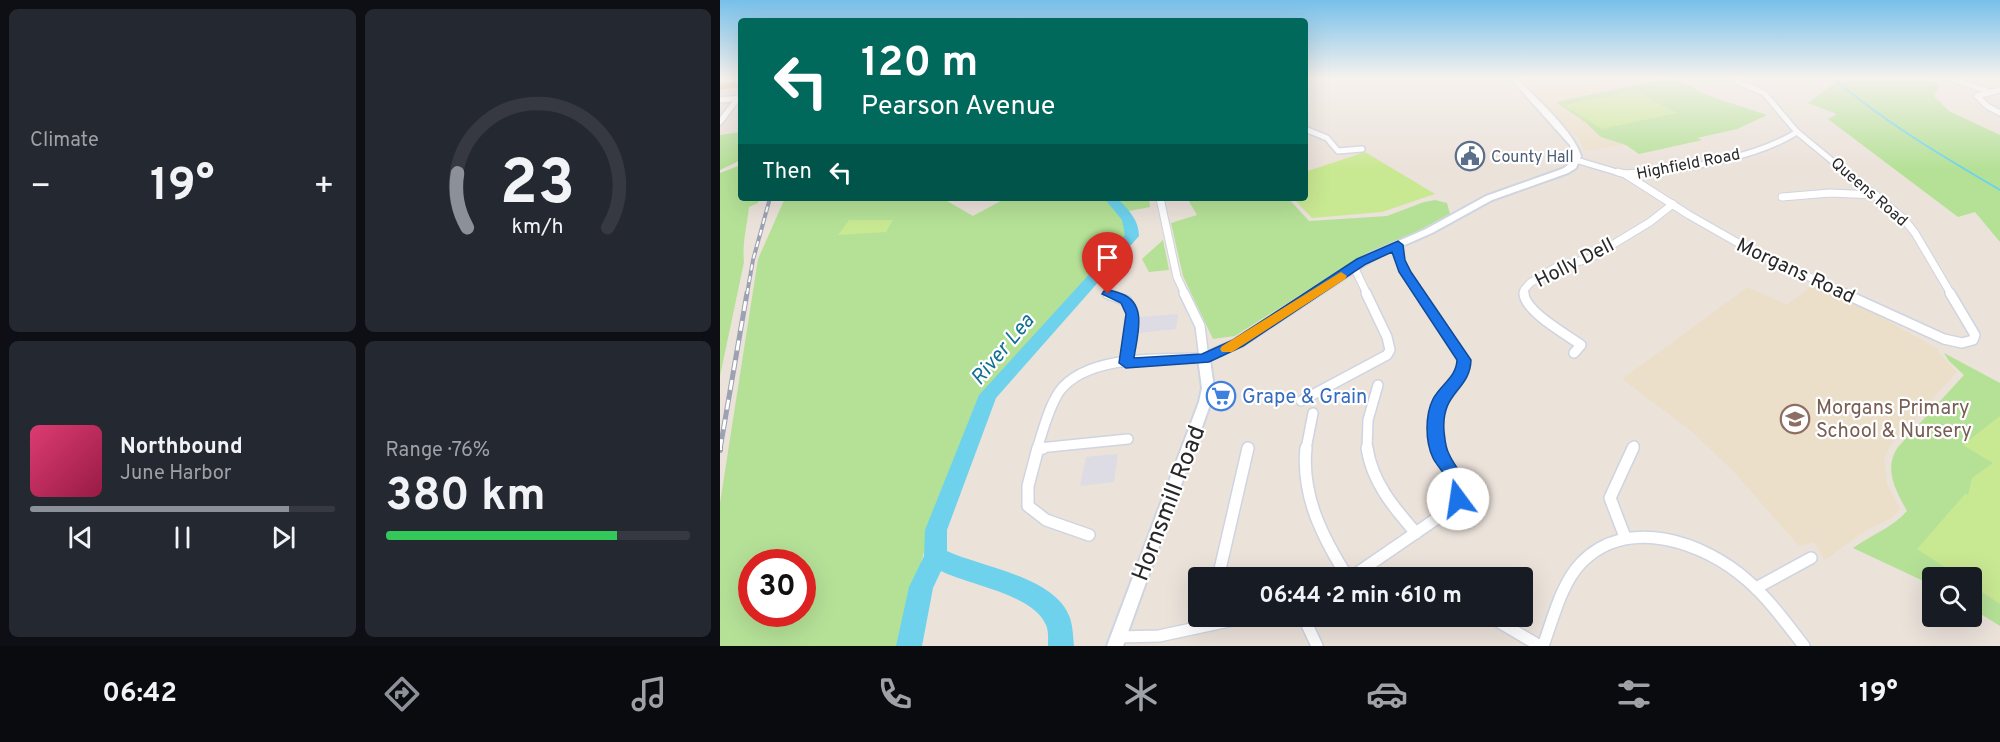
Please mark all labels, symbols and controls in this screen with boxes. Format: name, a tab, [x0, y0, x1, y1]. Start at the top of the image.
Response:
text: 120 m	[861, 38, 978, 91]
icon: left	[762, 42, 840, 120]
text: Pearson Avenue	[861, 90, 1055, 124]
text: Climate	[30, 128, 99, 154]
public building icon: County Hall	[1454, 140, 1486, 172]
street label: Highfield Road	[1635, 145, 1742, 185]
text: 23	[500, 147, 576, 226]
place label: County Hall	[1491, 148, 1574, 168]
street label: Queens Road	[1826, 154, 1911, 231]
icon: left	[824, 156, 857, 189]
text: 19°	[150, 159, 214, 216]
text: Then	[762, 159, 812, 186]
text: −	[30, 167, 51, 209]
text: +	[313, 167, 335, 209]
text: km/h	[512, 214, 564, 241]
pin	[1082, 232, 1133, 294]
street label: Holly Dell	[1531, 233, 1619, 295]
street label: Morgans Road	[1732, 233, 1859, 311]
icon: arrive	[1091, 241, 1124, 274]
water label: River Lea	[965, 309, 1041, 391]
supermarket icon: Grape & Grain	[1205, 380, 1237, 412]
place label: Grape & Grain	[1242, 385, 1367, 411]
place label: Morgans Primary School & Nursery	[1816, 396, 1972, 445]
school or university icon: Morgans Primary School & Nursery	[1779, 403, 1811, 435]
street label: Hornsmill Road	[1126, 422, 1213, 586]
text: Northbound	[120, 434, 243, 461]
text: Range · 76%	[386, 438, 490, 464]
text: June Harbor	[120, 461, 232, 487]
position arrow	[1426, 467, 1490, 531]
text: 380 km	[386, 469, 546, 526]
icon: previous	[64, 521, 97, 554]
icon: pause	[166, 521, 199, 554]
icon: next	[267, 521, 300, 554]
speed limit sign: 30	[738, 549, 816, 627]
map controls	[1922, 567, 1982, 627]
button: search	[1922, 567, 1982, 627]
text: 06:44 · 2 min · 610 m	[1259, 583, 1462, 610]
icon: directions	[381, 673, 423, 715]
icon: music	[628, 673, 670, 715]
icon: phone	[874, 673, 916, 715]
icon: climate	[1120, 673, 1162, 715]
icon: car	[1366, 673, 1408, 715]
icon: filters	[1613, 673, 1655, 715]
text: 06:42	[102, 677, 177, 711]
text: 19°	[1859, 677, 1898, 711]

